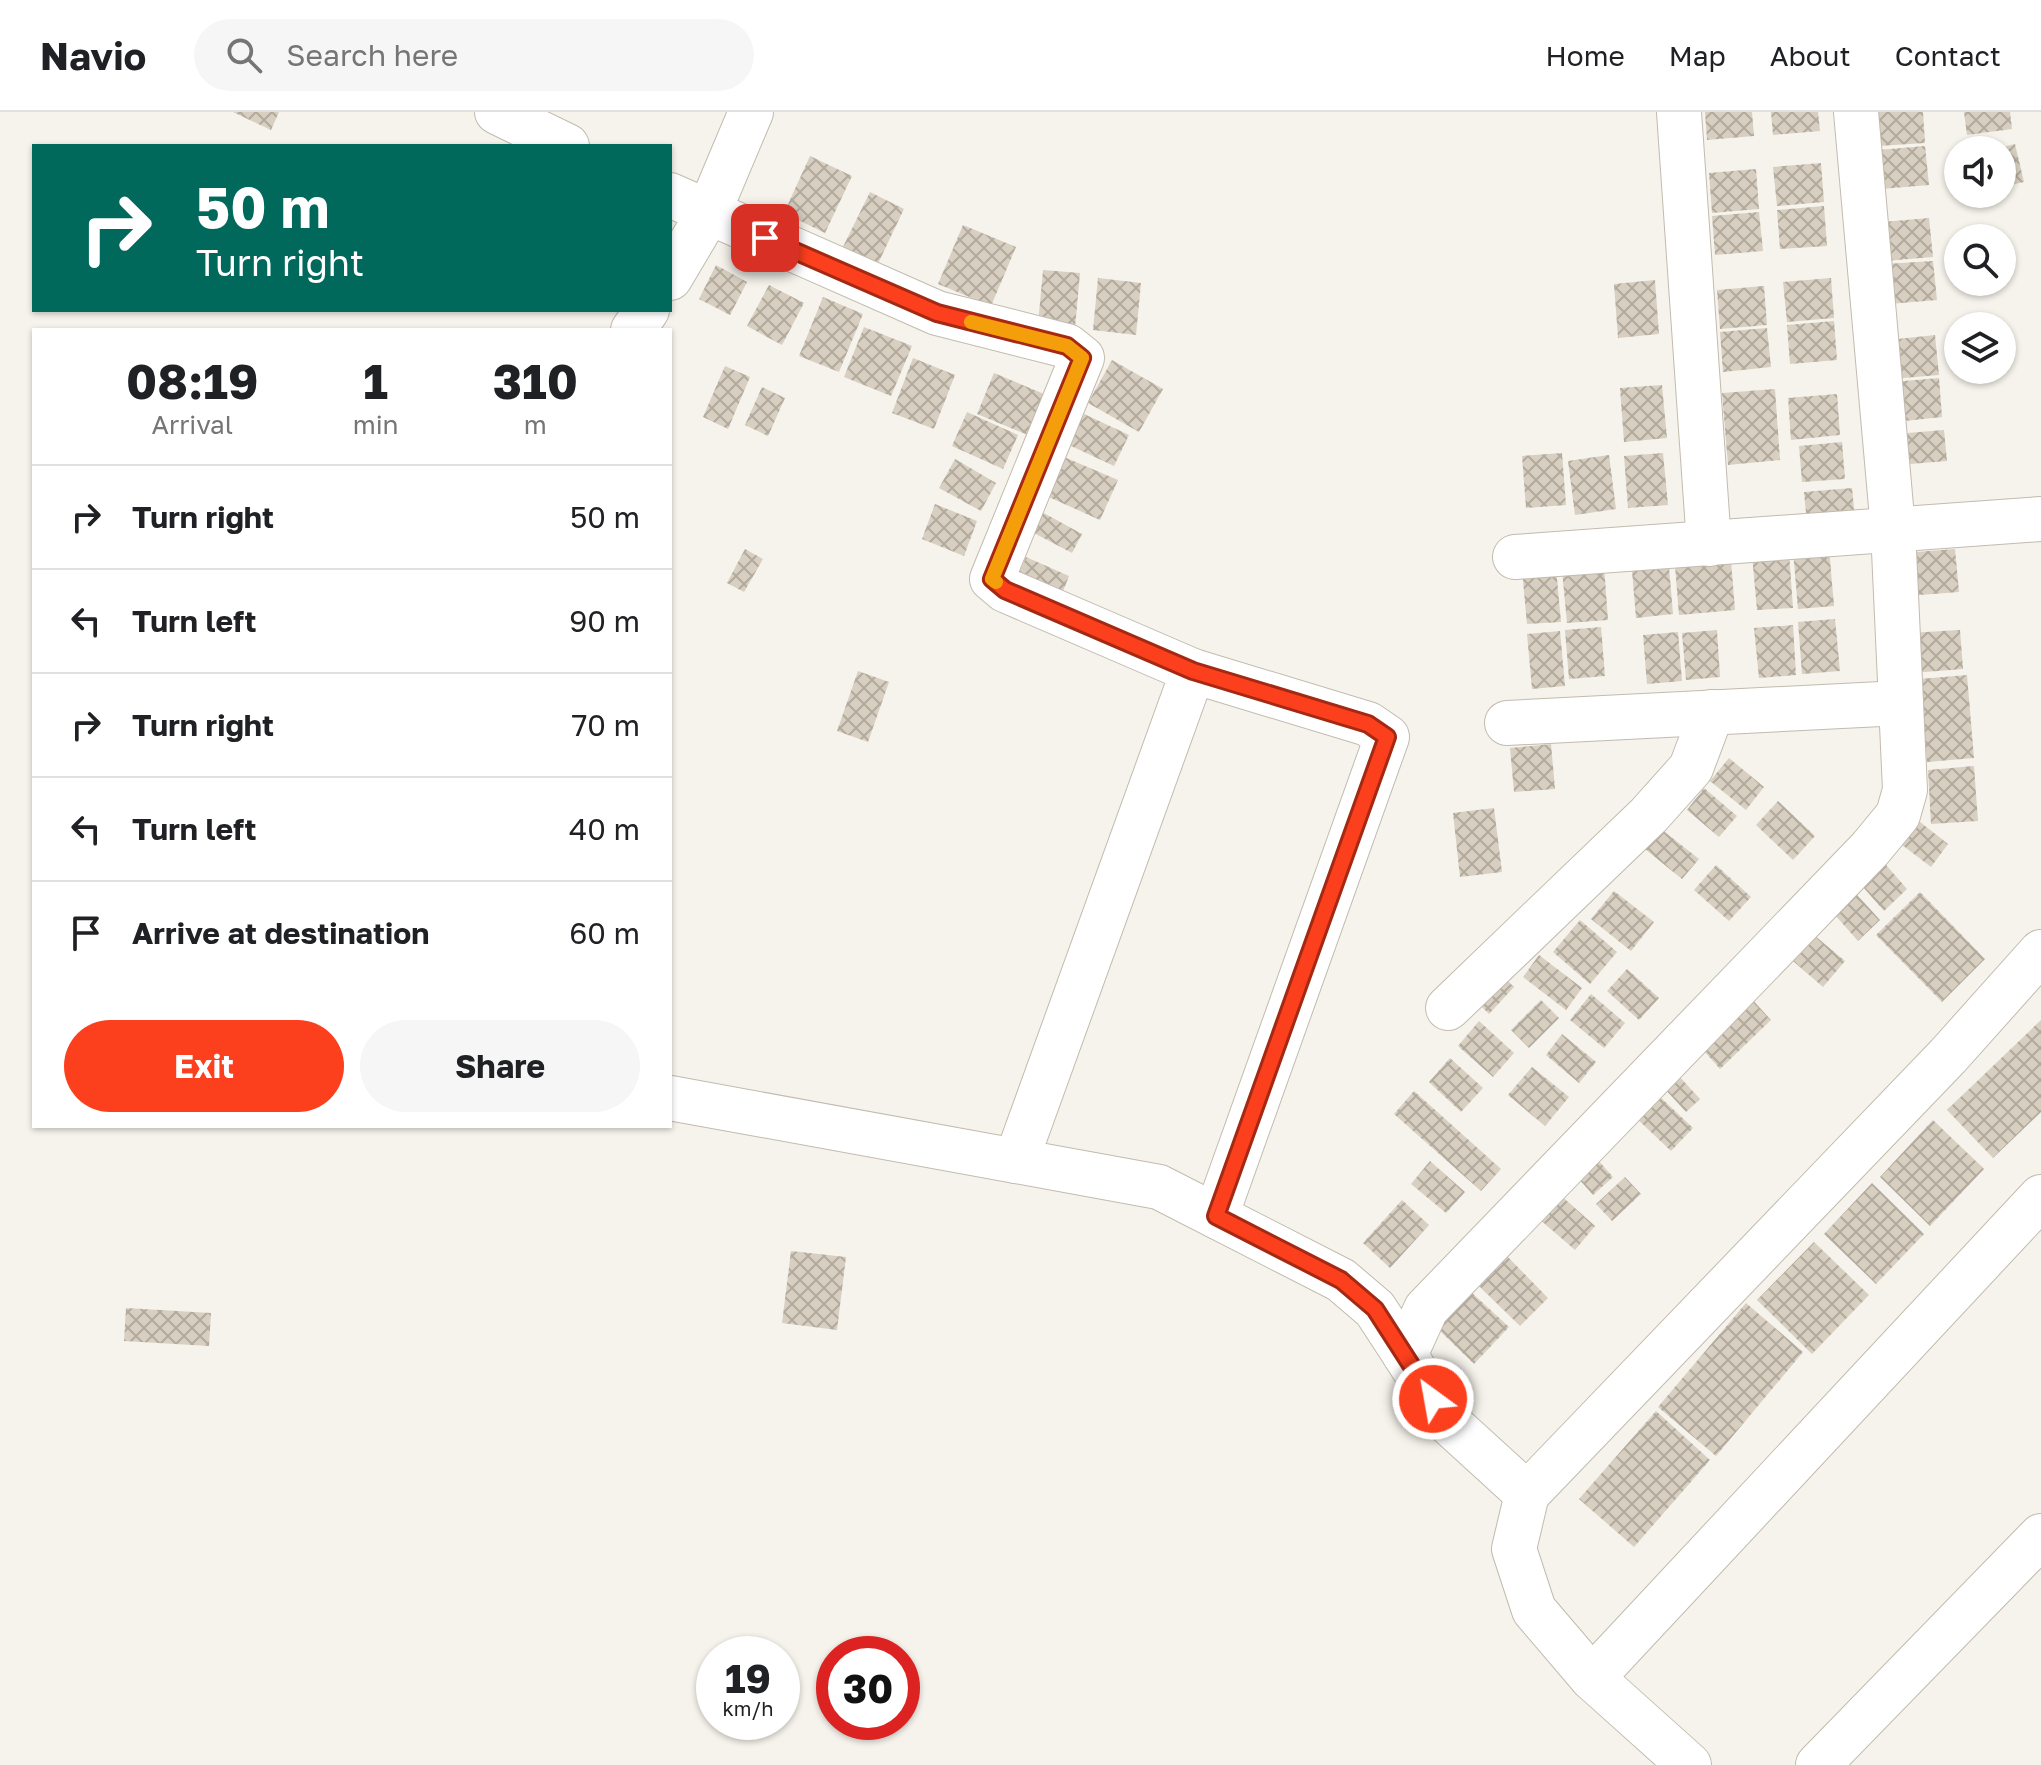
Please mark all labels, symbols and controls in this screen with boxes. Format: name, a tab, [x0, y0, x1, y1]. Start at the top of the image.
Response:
search box	[194, 19, 754, 91]
text: Navio	[40, 33, 146, 78]
icon: search	[222, 33, 266, 77]
text: Search here	[286, 37, 458, 73]
text: Home	[1546, 39, 1625, 72]
text: Map	[1669, 39, 1726, 72]
text: About	[1770, 39, 1851, 72]
text: Contact	[1895, 39, 2001, 72]
map controls	[1944, 136, 2016, 384]
button: sound	[1944, 136, 2016, 208]
text: 50 m	[196, 173, 330, 240]
icon: right	[64, 176, 168, 280]
pin	[731, 204, 799, 272]
icon: arrive	[743, 216, 787, 260]
button: search	[1944, 224, 2016, 296]
text: Turn right	[196, 241, 364, 284]
button: layers	[1944, 312, 2016, 384]
text: 08:19	[126, 352, 259, 410]
text: 1	[363, 352, 388, 410]
text: 310	[493, 352, 578, 410]
text: Arrival	[152, 409, 233, 440]
text: min	[353, 409, 399, 440]
text: m	[524, 409, 547, 440]
icon: right	[64, 495, 108, 539]
text: Turn right	[132, 499, 274, 535]
text: 50 m	[570, 499, 640, 535]
icon: left	[64, 599, 108, 643]
text: Turn left	[132, 603, 257, 639]
text: 90 m	[569, 603, 640, 639]
icon: right	[64, 703, 108, 747]
text: Turn right	[132, 707, 274, 743]
text: 70 m	[571, 707, 640, 743]
icon: left	[64, 807, 108, 851]
text: Turn left	[132, 811, 257, 847]
text: 40 m	[569, 811, 640, 847]
icon: arrive	[64, 911, 108, 955]
text: Arrive at destination	[132, 915, 429, 951]
text: 60 m	[569, 915, 640, 951]
button: Exit	[64, 1020, 344, 1112]
button: Share	[360, 1020, 640, 1112]
position arrow	[1391, 1357, 1475, 1441]
speed limit sign: 30	[816, 1636, 920, 1740]
text: 19	[725, 1654, 771, 1702]
text: km/h	[723, 1696, 773, 1720]

